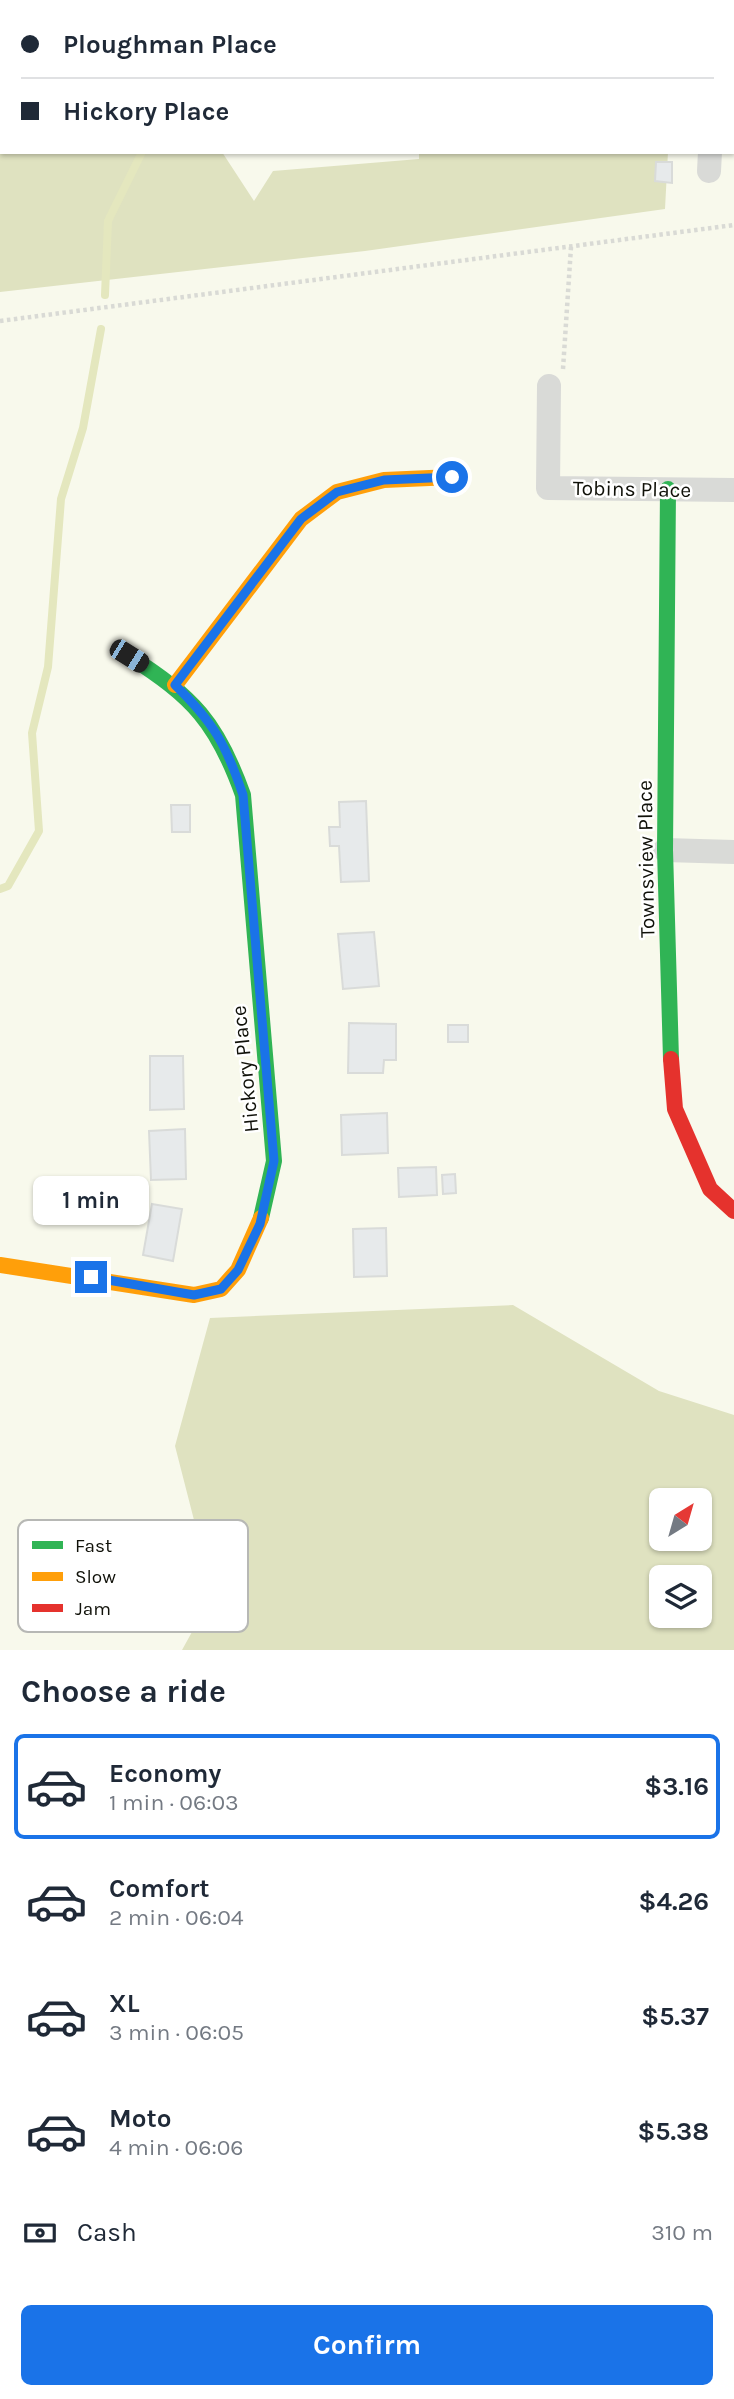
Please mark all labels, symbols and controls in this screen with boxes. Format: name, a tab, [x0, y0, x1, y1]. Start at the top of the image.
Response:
text: Ploughman Place	[63, 29, 277, 60]
text: Hickory Place	[63, 96, 229, 127]
route start	[436, 461, 468, 493]
street label: Tobins Place	[573, 476, 691, 502]
car	[106, 636, 153, 676]
street label: Townsview Place	[633, 780, 659, 938]
street label: Hickory Place	[226, 1004, 264, 1134]
callout: 1 min	[33, 1176, 149, 1224]
text: 1 min	[62, 1187, 120, 1214]
route end	[75, 1261, 107, 1293]
north arrow	[649, 1488, 712, 1550]
map controls	[649, 1488, 712, 1628]
legend	[18, 1520, 248, 1632]
text: Fast	[75, 1535, 112, 1557]
button: layers	[649, 1565, 712, 1628]
text: Slow	[75, 1566, 116, 1588]
text: Jam	[75, 1598, 111, 1620]
text: Choose a ride	[21, 1673, 226, 1710]
icon: car	[25, 1755, 88, 1818]
text: Economy	[109, 1758, 221, 1789]
text: $3.16	[644, 1771, 709, 1802]
text: 1 min · 06:03	[109, 1789, 239, 1816]
icon: car	[25, 1870, 88, 1933]
text: Comfort	[109, 1873, 210, 1904]
text: $4.26	[639, 1886, 709, 1917]
text: 2 min · 06:04	[109, 1904, 244, 1931]
icon: car	[25, 1985, 88, 2048]
text: XL	[109, 1988, 140, 2019]
text: $5.37	[641, 2001, 709, 2032]
text: 3 min · 06:05	[109, 2019, 244, 2046]
icon: car	[25, 2100, 88, 2163]
text: Moto	[109, 2103, 171, 2134]
text: $5.38	[637, 2116, 709, 2147]
text: 4 min · 06:06	[109, 2134, 244, 2161]
icon: cash	[21, 2214, 59, 2252]
text: Cash	[77, 2217, 137, 2248]
text: 310 m	[651, 2219, 713, 2246]
button: Confirm	[21, 2305, 713, 2385]

